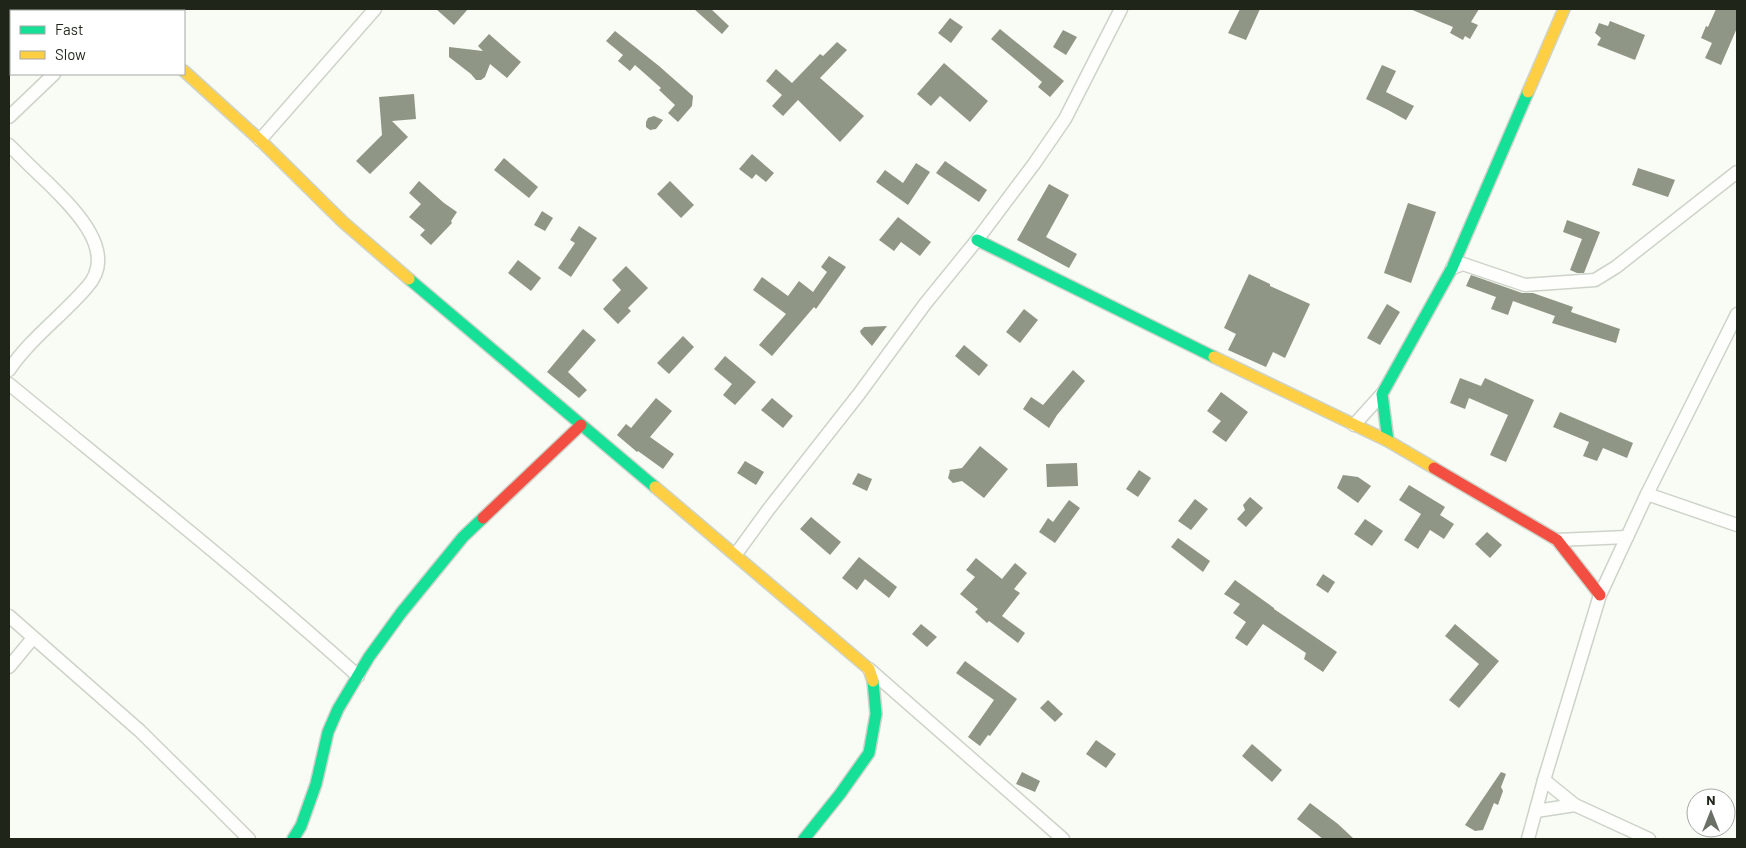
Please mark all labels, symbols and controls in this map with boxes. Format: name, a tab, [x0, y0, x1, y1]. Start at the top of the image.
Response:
legend	[10, 10, 185, 75]
text: Fast	[55, 20, 83, 38]
text: Slow	[55, 45, 86, 63]
north arrow	[1686, 788, 1736, 838]
text: N	[1706, 791, 1716, 808]

